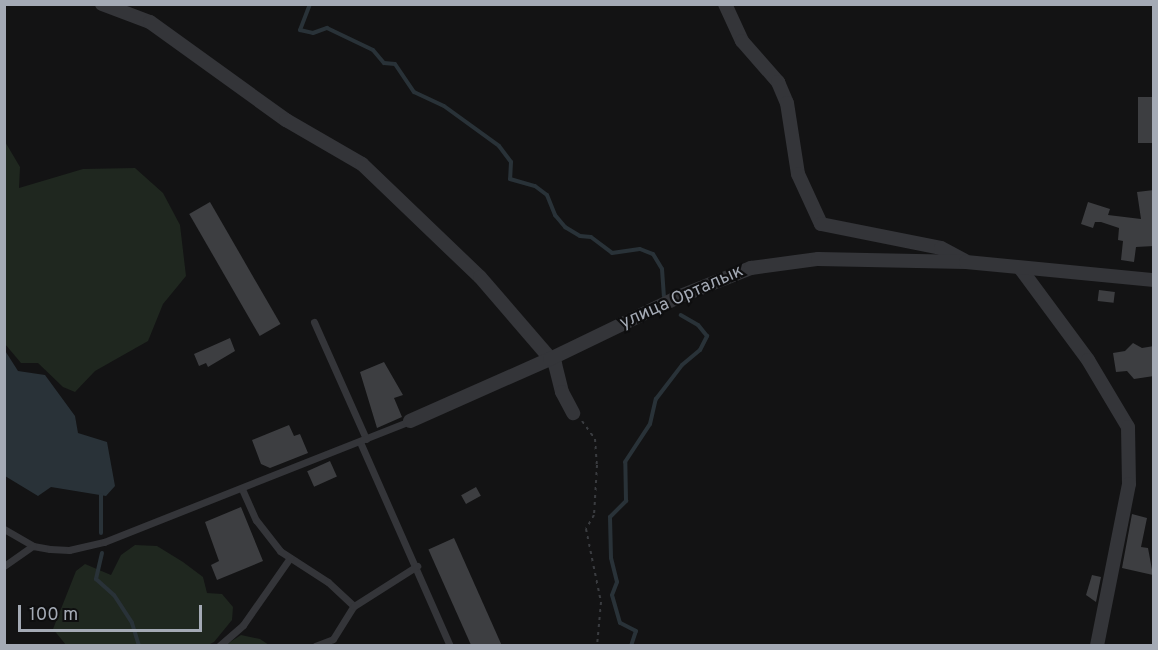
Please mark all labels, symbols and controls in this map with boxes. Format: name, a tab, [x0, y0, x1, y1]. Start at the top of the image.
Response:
street label: улица Орталык	[617, 261, 747, 335]
scale bar	[21, 593, 206, 631]
text: 100 m	[29, 604, 78, 627]

